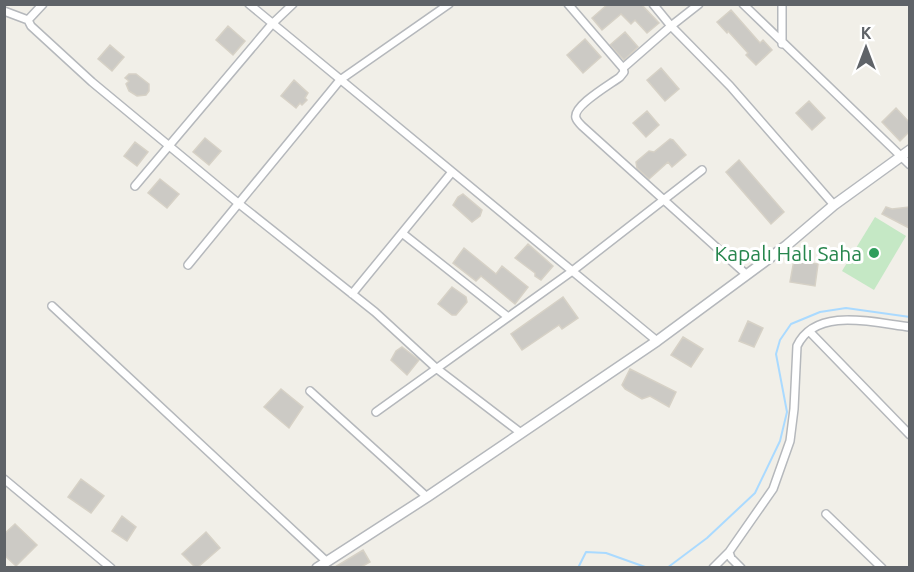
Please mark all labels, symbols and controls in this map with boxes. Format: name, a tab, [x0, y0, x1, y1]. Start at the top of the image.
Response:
north arrow	[836, 18, 896, 78]
text: K	[861, 24, 872, 42]
place label: Kapalı Halı Saha	[714, 241, 862, 265]
marker: Kapalı Halı Saha	[867, 246, 881, 260]

